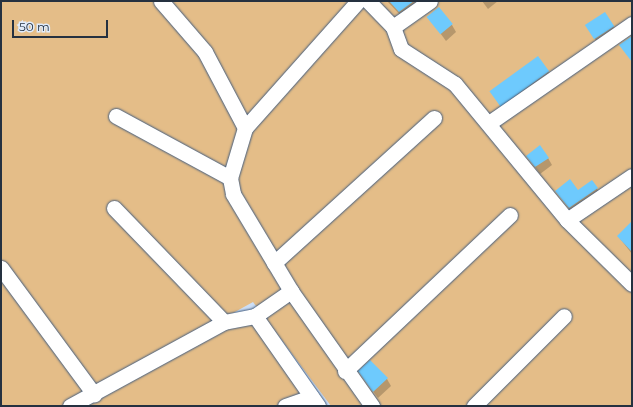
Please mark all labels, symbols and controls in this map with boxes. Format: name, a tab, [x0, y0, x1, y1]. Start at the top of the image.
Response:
scale bar	[14, 12, 110, 38]
text: 50 m	[19, 19, 50, 34]

